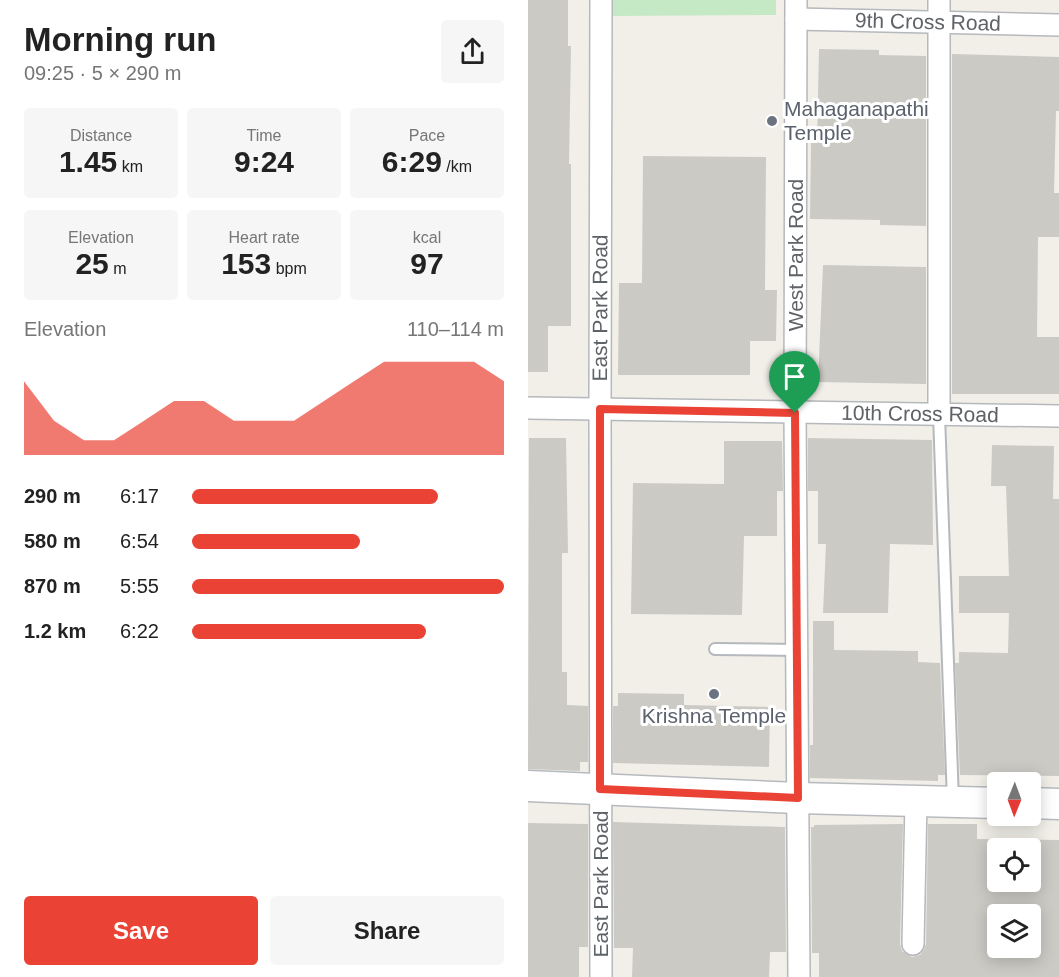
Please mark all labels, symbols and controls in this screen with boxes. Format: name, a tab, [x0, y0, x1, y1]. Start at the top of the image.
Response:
street label: 9th Cross Road	[855, 8, 1001, 35]
button: share	[441, 20, 504, 83]
text: Morning run	[24, 21, 216, 58]
text: 09:25 · 5 × 290 m	[24, 62, 181, 84]
place label: Mahaganapathi Temple	[784, 97, 929, 144]
marker: Mahaganapathi Temple	[765, 114, 779, 128]
text: Distance	[70, 127, 132, 144]
text: Time	[247, 127, 281, 144]
text: Pace	[409, 127, 445, 144]
text: 1.45	[59, 145, 117, 178]
text: 9:24	[234, 145, 294, 178]
text: 6:29	[382, 145, 442, 178]
text: km	[117, 158, 143, 175]
text: /km	[442, 158, 472, 175]
street label: West Park Road	[784, 179, 807, 331]
text: Elevation	[68, 229, 134, 246]
text: Heart rate	[228, 229, 300, 246]
text: kcal	[413, 229, 441, 246]
street label: East Park Road	[588, 234, 611, 382]
text: 25	[75, 247, 109, 280]
text: 153	[221, 247, 271, 280]
text: 97	[410, 247, 444, 280]
text: m	[109, 260, 127, 277]
text: bpm	[271, 260, 307, 277]
text: Elevation	[24, 318, 106, 340]
text: 110–114 m	[407, 318, 504, 340]
pin	[769, 351, 820, 413]
icon: arrive	[778, 360, 811, 393]
street label: 10th Cross Road	[841, 401, 999, 426]
text: 290 m	[24, 485, 81, 507]
text: 6:17	[120, 485, 159, 507]
text: 580 m	[24, 530, 81, 552]
text: 6:54	[120, 530, 159, 552]
text: 870 m	[24, 575, 81, 597]
text: 5:55	[120, 575, 159, 597]
text: 1.2 km	[24, 620, 86, 642]
text: 6:22	[120, 620, 159, 642]
marker: Krishna Temple	[707, 687, 721, 701]
place label: Krishna Temple	[642, 704, 786, 727]
north arrow	[987, 772, 1041, 826]
map controls	[987, 772, 1041, 958]
street label: East Park Road	[589, 810, 612, 958]
button: locate	[987, 838, 1041, 892]
button: Save	[24, 896, 258, 965]
button: Share	[270, 896, 504, 965]
button: layers	[987, 904, 1041, 958]

